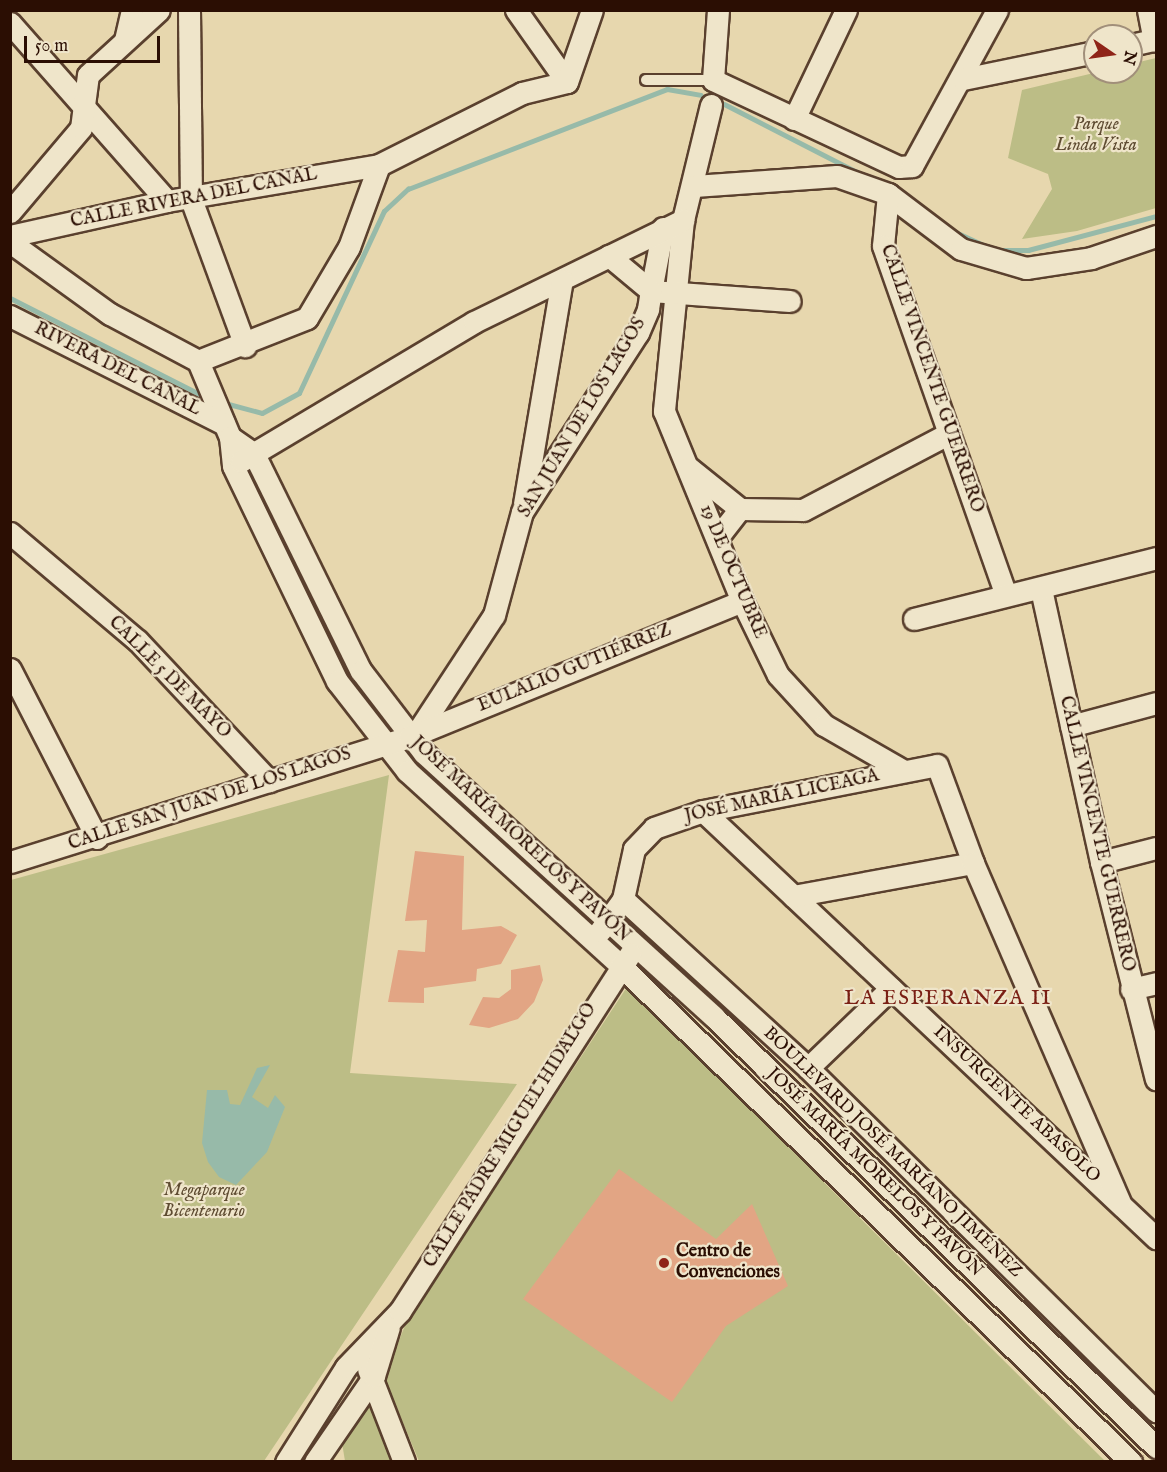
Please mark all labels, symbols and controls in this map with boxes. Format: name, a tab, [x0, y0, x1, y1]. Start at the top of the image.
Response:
scale bar	[27, 24, 164, 62]
north arrow	[1083, 24, 1143, 84]
text: 50 m	[35, 35, 68, 58]
text: N	[1117, 49, 1140, 67]
park label: Parque Linda Vista	[1055, 115, 1137, 158]
street label: CALLE RIVERA DEL CANAL	[69, 164, 319, 234]
street label: CALLE VINCENTE GUERRERO	[875, 242, 987, 516]
street label: SAN JUAN DE LOS LAGOS	[515, 314, 651, 522]
street label: RIVERA DEL CANAL	[30, 319, 204, 421]
street label: 19 DE OCTUBRE	[694, 502, 770, 642]
street label: CALLE 5 DE MAYO	[103, 612, 235, 744]
street label: EULALIO GUTIÉRREZ	[475, 620, 675, 718]
street label: CALLE VINCENTE GUERRERO	[1054, 694, 1138, 974]
street label: JOSÉ MARÍA MORELOS Y PAVÓN	[406, 733, 634, 947]
street label: CALLE SAN JUAN DE LOS LAGOS	[66, 744, 354, 856]
street label: JOSÉ MARÍA LICEAGA	[683, 766, 881, 828]
district label: LA ESPERANZA II	[844, 986, 1052, 1012]
street label: CALLE PADRE MIGUEL HIDALGO	[420, 1000, 602, 1272]
street label: INSURGENTE ABASOLO	[928, 1022, 1104, 1188]
street label: BOULEVARD JOSÉ MARÍANO JIMÉNEZ	[758, 1023, 1026, 1283]
street label: JOSÉ MARÍA MORELOS Y PAVÓN	[762, 1064, 986, 1282]
park label: Megaparque Bicentenario	[163, 1181, 245, 1224]
place label: Centro de Convenciones	[676, 1242, 780, 1284]
marker: Centro de Convenciones	[657, 1256, 671, 1270]

